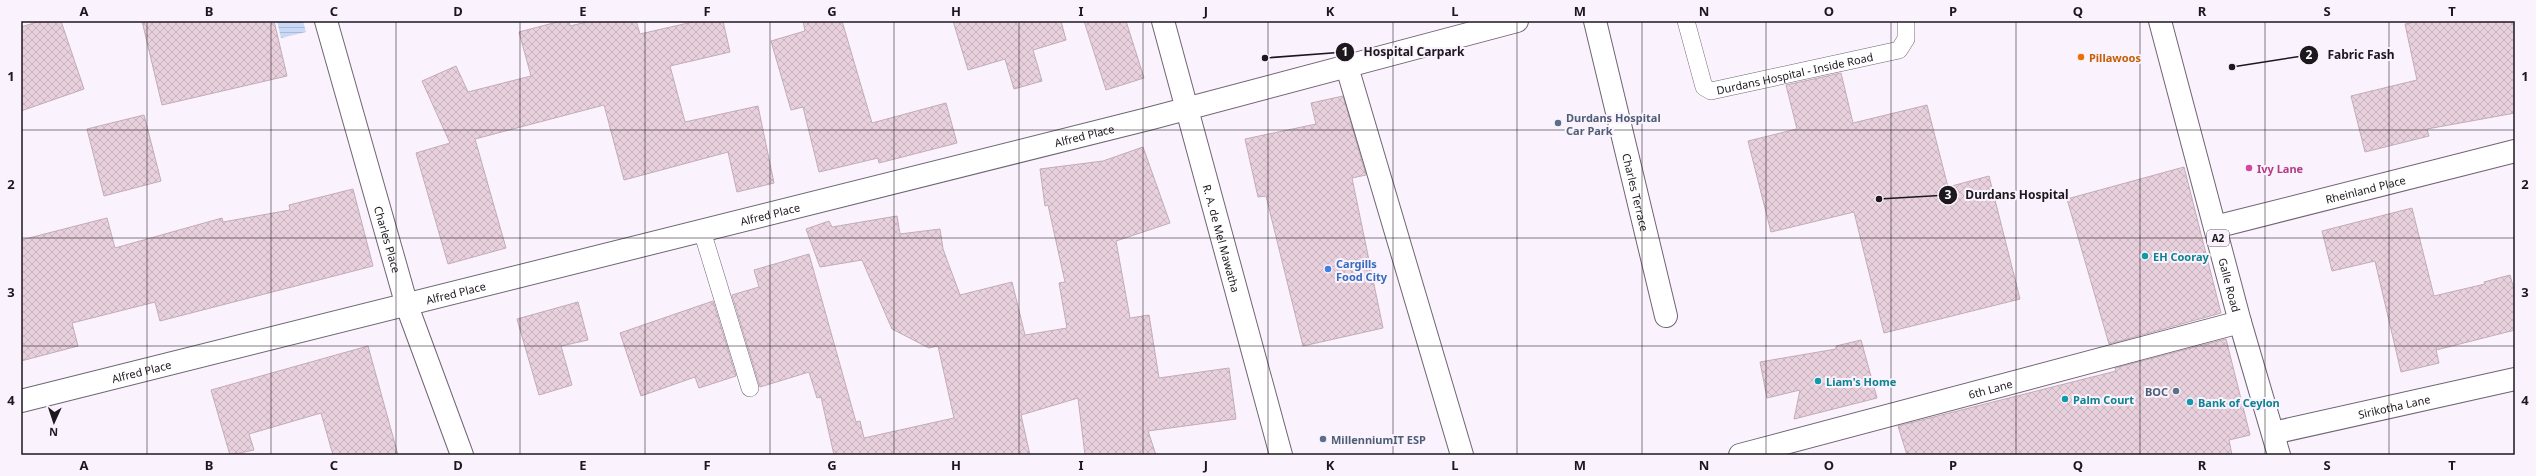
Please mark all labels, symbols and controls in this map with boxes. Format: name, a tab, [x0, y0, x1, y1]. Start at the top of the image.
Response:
text: A	[80, 2, 89, 20]
text: B	[205, 2, 213, 20]
text: C	[330, 2, 338, 20]
text: D	[453, 2, 463, 20]
text: E	[579, 2, 587, 20]
text: F	[703, 2, 711, 20]
text: G	[827, 2, 837, 20]
text: H	[951, 2, 961, 20]
text: I	[1078, 2, 1084, 20]
text: J	[1203, 2, 1208, 20]
text: K	[1326, 2, 1335, 20]
text: L	[1451, 2, 1459, 20]
text: M	[1574, 2, 1586, 20]
text: N	[1699, 2, 1709, 20]
text: O	[1824, 2, 1834, 20]
text: P	[1949, 2, 1957, 20]
text: Q	[2073, 2, 2083, 20]
text: R	[2198, 2, 2207, 20]
text: S	[2323, 2, 2331, 20]
text: T	[2448, 2, 2456, 20]
callout: Hospital Carpark	[1335, 40, 1472, 64]
text: 1	[1342, 43, 1348, 60]
text: Hospital Carpark	[1364, 43, 1465, 60]
callout: Fabric Fash	[2299, 43, 2403, 67]
text: 2	[2306, 46, 2313, 63]
text: Fabric Fash	[2327, 46, 2395, 63]
street label: Durdans Hospital - Inside Road	[1715, 48, 1874, 97]
place label: Pillawoos	[2089, 50, 2141, 65]
marker: Pillawoos	[2076, 52, 2086, 62]
text: 1	[7, 67, 15, 85]
text: 1	[2521, 67, 2529, 85]
place label: Durdans Hospital Car Park	[1566, 110, 1661, 138]
marker: Durdans Hospital Car Park	[1553, 118, 1563, 128]
street label: Alfred Place	[1053, 120, 1116, 150]
street label: Charles Terrace	[1620, 152, 1653, 233]
place label: Ivy Lane	[2257, 161, 2304, 176]
marker: Ivy Lane	[2244, 163, 2254, 173]
street label: Rheinland Place	[2324, 172, 2407, 206]
text: 2	[7, 175, 15, 193]
text: 2	[2521, 175, 2529, 193]
street label: R. A. de Mel Mawatha	[1200, 182, 1244, 294]
callout: Durdans Hospital	[1938, 183, 2077, 207]
text: 3	[1945, 186, 1952, 203]
text: Durdans Hospital	[1965, 186, 2069, 203]
street label: Alfred Place	[738, 199, 801, 228]
street label: Charles Place	[371, 204, 405, 275]
road number: A2	[2207, 230, 2229, 246]
place label: EH Cooray	[2153, 249, 2210, 264]
marker: EH Cooray	[2140, 251, 2150, 261]
place label: Cargills Food City	[1336, 256, 1388, 284]
street label: Galle Road	[2216, 256, 2244, 314]
marker: Cargills Food City	[1323, 264, 1333, 274]
street label: Alfred Place	[424, 278, 487, 307]
text: 3	[7, 283, 15, 301]
text: 3	[2521, 283, 2529, 301]
street label: Alfred Place	[110, 356, 173, 386]
place label: Liam's Home	[1826, 374, 1897, 389]
street label: 6th Lane	[1967, 375, 2014, 401]
marker: Liam's Home	[1813, 376, 1823, 386]
place label: BOC	[2145, 384, 2168, 399]
marker: BOC	[2171, 386, 2181, 396]
text: 4	[7, 391, 15, 409]
street label: Sirikotha Lane	[2356, 391, 2432, 421]
text: 4	[2521, 391, 2529, 409]
place label: Palm Court	[2073, 392, 2134, 407]
marker: Palm Court	[2060, 394, 2070, 404]
place label: Bank of Ceylon	[2198, 395, 2280, 410]
marker: Bank of Ceylon	[2185, 397, 2195, 407]
north arrow	[34, 402, 74, 442]
text: N	[49, 425, 58, 440]
place label: MillenniumIT ESP	[1331, 432, 1426, 447]
marker: MillenniumIT ESP	[1318, 434, 1328, 444]
text: A	[80, 456, 89, 474]
text: B	[205, 456, 213, 474]
text: C	[330, 456, 338, 474]
text: D	[453, 456, 463, 474]
text: E	[579, 456, 587, 474]
text: F	[703, 456, 711, 474]
text: G	[827, 456, 837, 474]
text: H	[951, 456, 961, 474]
text: I	[1078, 456, 1084, 474]
text: J	[1203, 456, 1208, 474]
text: K	[1326, 456, 1335, 474]
text: L	[1451, 456, 1459, 474]
text: M	[1574, 456, 1586, 474]
text: N	[1699, 456, 1709, 474]
text: O	[1824, 456, 1834, 474]
text: P	[1949, 456, 1957, 474]
text: Q	[2073, 456, 2083, 474]
text: R	[2198, 456, 2207, 474]
text: S	[2323, 456, 2331, 474]
text: T	[2448, 456, 2456, 474]

